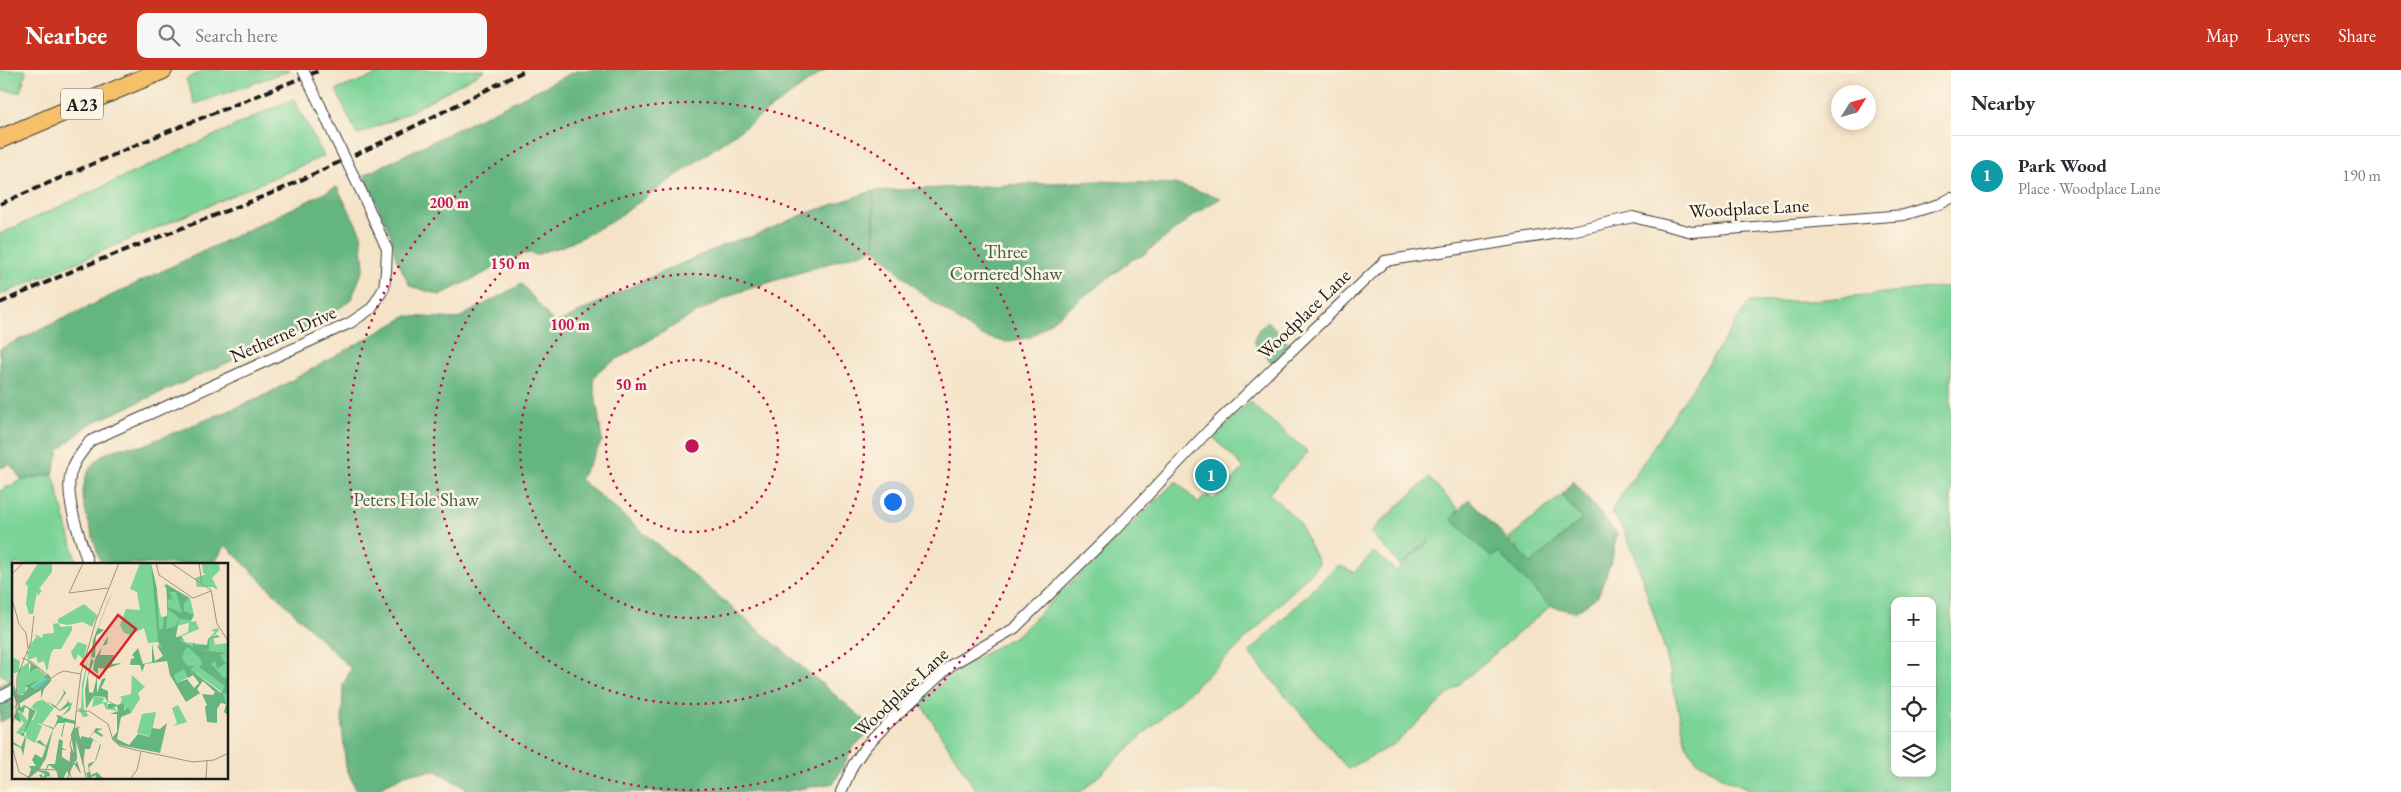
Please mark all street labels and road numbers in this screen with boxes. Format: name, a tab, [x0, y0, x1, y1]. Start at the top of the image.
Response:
road number: A23	[61, 88, 103, 120]
street label: Woodplace Lane	[1688, 192, 1810, 224]
street label: Woodplace Lane	[1252, 263, 1356, 365]
street label: Netherne Drive	[226, 299, 340, 369]
street label: Woodplace Lane	[848, 642, 954, 742]

